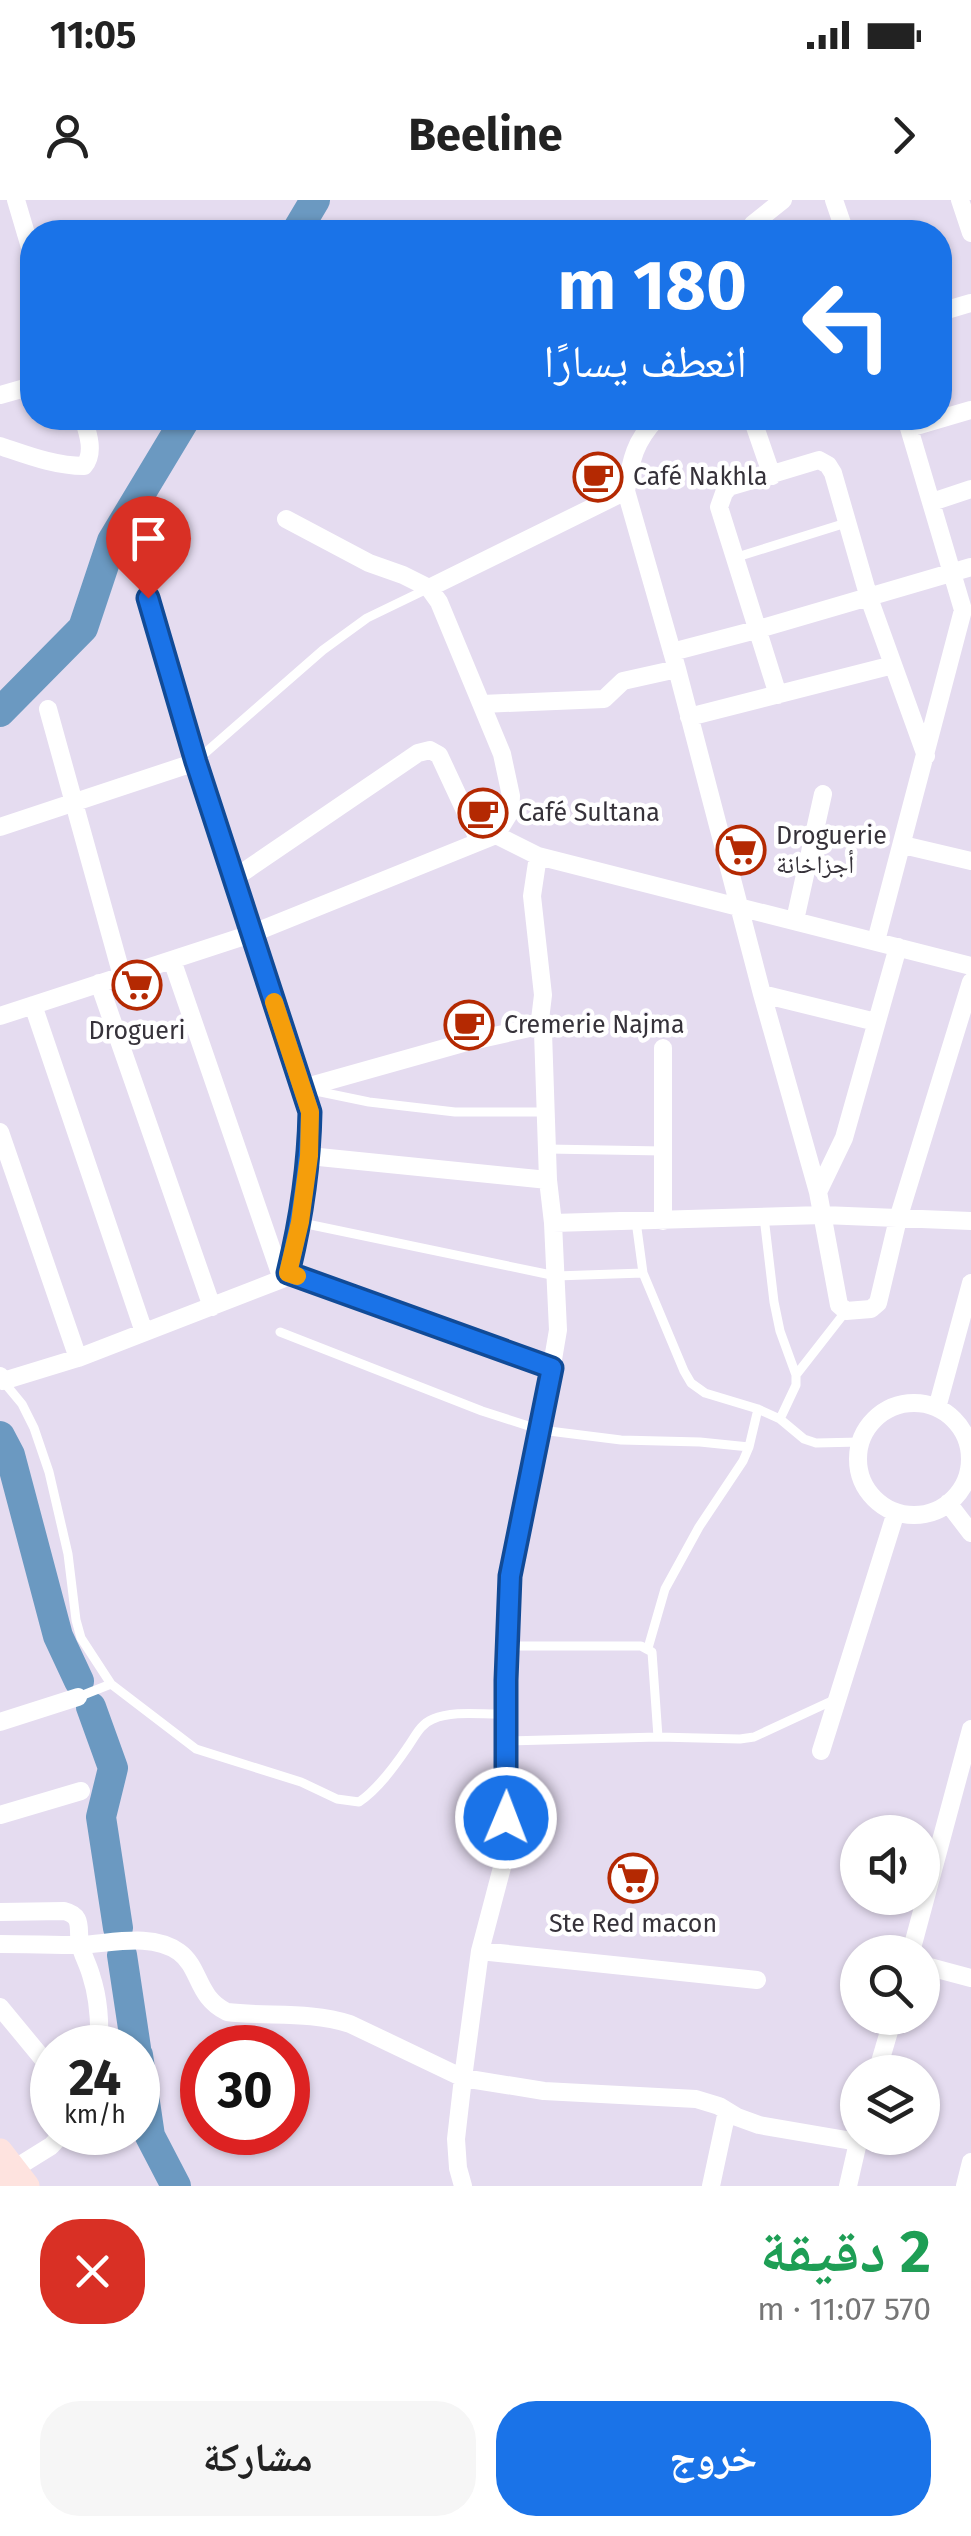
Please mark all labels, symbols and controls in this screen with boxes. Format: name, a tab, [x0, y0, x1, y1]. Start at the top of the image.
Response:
text: 11:05	[50, 12, 136, 58]
icon: person	[40, 108, 95, 163]
text: Beeline	[408, 108, 563, 162]
icon: forward	[876, 108, 931, 163]
text: 180 m	[557, 244, 747, 328]
icon: left	[782, 260, 912, 390]
text: انعطف يسارًا	[544, 335, 747, 389]
cafe icon: Café Nakhla	[572, 451, 624, 503]
place label: Café Nakhla	[633, 462, 768, 492]
pin	[106, 496, 191, 599]
icon: arrive	[121, 511, 176, 566]
cafe icon: Café Sultana	[457, 787, 509, 839]
place label: Café Sultana	[518, 798, 660, 828]
place label: Droguerie أجزاخانة	[776, 821, 887, 880]
supermarket icon: Droguerie أجزاخانة	[715, 824, 767, 876]
supermarket icon: Drogueri	[111, 959, 163, 1011]
cafe icon: Cremerie Najma	[443, 999, 495, 1051]
place label: Cremerie Najma	[504, 1010, 685, 1040]
place label: Drogueri	[88, 1016, 186, 1046]
position arrow	[454, 1766, 558, 1870]
map controls	[840, 1815, 940, 2155]
button: sound	[840, 1815, 940, 1915]
supermarket icon: Ste Red macon	[607, 1852, 659, 1904]
place label: Ste Red macon	[549, 1909, 717, 1939]
button: search	[840, 1935, 940, 2035]
speed limit sign: 30	[180, 2025, 310, 2155]
text: 24	[69, 2048, 121, 2108]
button: layers	[840, 2055, 940, 2155]
text: km/h	[64, 2100, 126, 2130]
text: 2 دقيقة	[760, 2216, 931, 2288]
button: close	[40, 2219, 145, 2324]
text: 570 m · 11:07	[757, 2290, 931, 2328]
button: مشاركة	[40, 2401, 476, 2516]
button: خروج	[496, 2401, 931, 2516]

